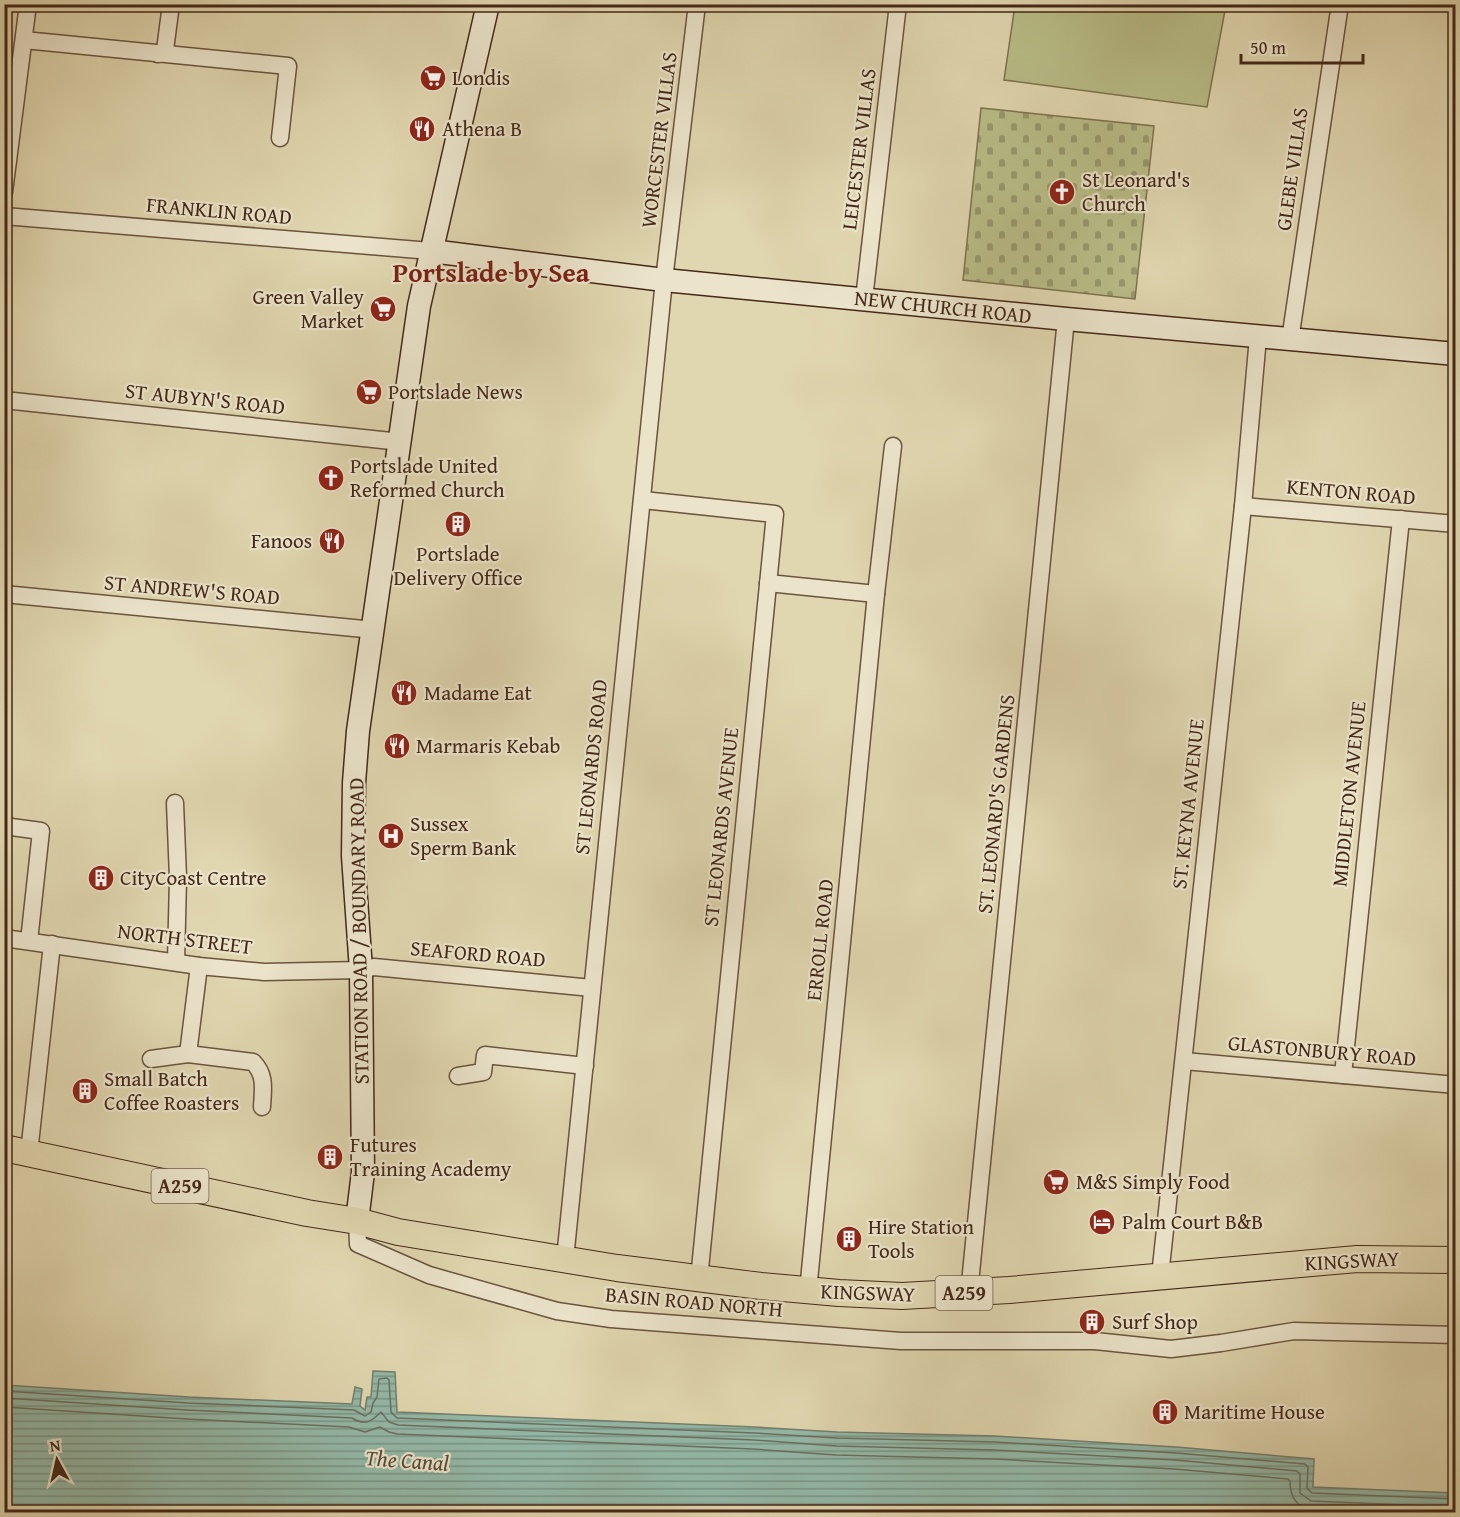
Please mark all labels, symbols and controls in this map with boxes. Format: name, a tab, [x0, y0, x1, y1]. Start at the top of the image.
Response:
scale bar	[1241, 27, 1362, 65]
text: 50 m	[1250, 34, 1286, 61]
street label: WORCESTER VILLAS	[632, 50, 685, 230]
place label: Londis	[452, 62, 510, 93]
supermarket icon: Londis	[418, 63, 448, 93]
street label: LEICESTER VILLAS	[833, 66, 884, 231]
street label: GLEBE VILLAS	[1268, 105, 1315, 233]
place label: Athena B	[442, 113, 522, 144]
restaurant icon: Athena B	[407, 114, 437, 144]
place label: St Leonard's Church	[1082, 164, 1190, 219]
church icon: St Leonard's Church	[1047, 177, 1077, 207]
street label: FRANKLIN ROAD	[145, 189, 293, 232]
district label: Portslade by Sea	[392, 252, 590, 292]
place label: Green Valley Market	[253, 281, 365, 336]
street label: NEW CHURCH ROAD	[853, 282, 1033, 331]
supermarket icon: Green Valley Market	[368, 294, 398, 324]
street label: ST AUBYN'S ROAD	[124, 375, 287, 422]
place label: Portslade News	[388, 376, 523, 407]
supermarket icon: Portslade News	[354, 377, 384, 407]
place label: Portslade United Reformed Church	[350, 450, 505, 505]
church icon: Portslade United Reformed Church	[316, 463, 346, 493]
street label: KENTON ROAD	[1285, 470, 1417, 513]
building icon: Portslade Delivery Office	[443, 509, 473, 539]
place label: Fanoos	[251, 525, 312, 556]
restaurant icon: Fanoos	[317, 526, 347, 556]
place label: Portslade Delivery Office	[393, 538, 523, 593]
street label: ST ANDREW'S ROAD	[103, 566, 281, 613]
place label: Madame Eat	[424, 677, 532, 708]
restaurant icon: Madame Eat	[389, 678, 419, 708]
street label: ST LEONARDS ROAD	[566, 678, 615, 856]
street label: ST. LEONARD'S GARDENS	[969, 693, 1022, 915]
street label: MIDDLETON AVENUE	[1323, 699, 1374, 888]
street label: ST. KEYNA AVENUE	[1163, 717, 1212, 891]
street label: ST LEONARDS AVENUE	[695, 725, 746, 928]
place label: Marmaris Kebab	[416, 730, 560, 761]
restaurant icon: Marmaris Kebab	[382, 731, 412, 761]
street label: STATION ROAD / BOUNDARY ROAD	[340, 777, 377, 1085]
place label: Sussex Sperm Bank	[410, 808, 516, 863]
hospital icon: Sussex Sperm Bank	[376, 821, 406, 851]
place label: CityCoast Centre	[120, 862, 266, 893]
building icon: CityCoast Centre	[86, 863, 116, 893]
street label: ERROLL ROAD	[798, 877, 841, 1002]
street label: NORTH STREET	[116, 915, 254, 962]
street label: SEAFORD ROAD	[409, 932, 547, 975]
street label: GLASTONBURY ROAD	[1227, 1027, 1417, 1074]
place label: Small Batch Coffee Roasters	[104, 1063, 239, 1118]
building icon: Small Batch Coffee Roasters	[70, 1076, 100, 1106]
place label: Futures Training Academy	[350, 1129, 512, 1184]
building icon: Futures Training Academy	[315, 1142, 345, 1172]
place label: M&S Simply Food	[1076, 1166, 1231, 1197]
supermarket icon: M&S Simply Food	[1041, 1167, 1071, 1197]
road number: A259	[152, 1169, 208, 1203]
place label: Palm Court B&B	[1122, 1206, 1263, 1237]
hotel icon: Palm Court B&B	[1087, 1207, 1117, 1237]
place label: Hire Station Tools	[868, 1211, 974, 1266]
building icon: Hire Station Tools	[834, 1224, 864, 1254]
street label: KINGSWAY	[1304, 1243, 1401, 1278]
street label: KINGSWAY	[820, 1275, 916, 1310]
road number: A259	[936, 1276, 992, 1310]
street label: BASIN ROAD NORTH	[604, 1278, 784, 1325]
place label: Surf Shop	[1112, 1306, 1198, 1337]
building icon: Surf Shop	[1077, 1307, 1107, 1337]
place label: Maritime House	[1184, 1396, 1325, 1427]
building icon: Maritime House	[1150, 1397, 1180, 1427]
north arrow	[27, 1430, 87, 1490]
text: N	[48, 1432, 62, 1458]
water label: The Canal	[364, 1441, 450, 1479]

